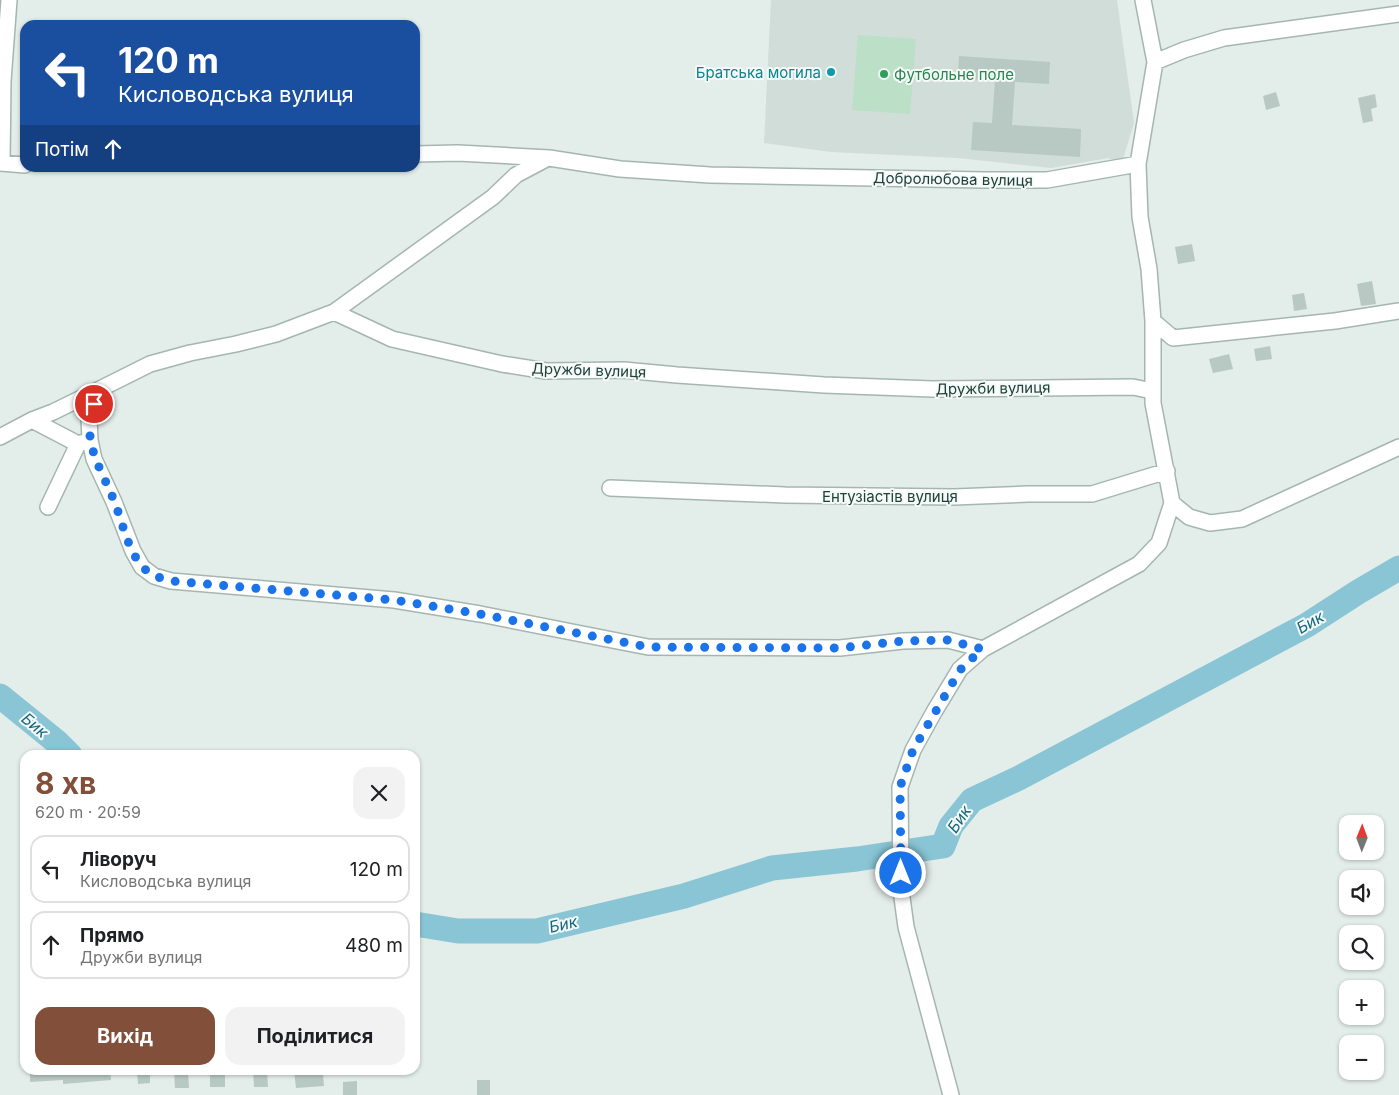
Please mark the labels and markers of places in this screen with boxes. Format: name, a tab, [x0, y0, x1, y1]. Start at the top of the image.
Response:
place label: Братська могила	[696, 63, 821, 82]
place label: Футбольне поле	[894, 65, 1014, 84]
marker: Братська могила	[825, 66, 837, 78]
marker: Футбольне поле	[878, 68, 890, 80]
pin	[73, 383, 115, 425]

